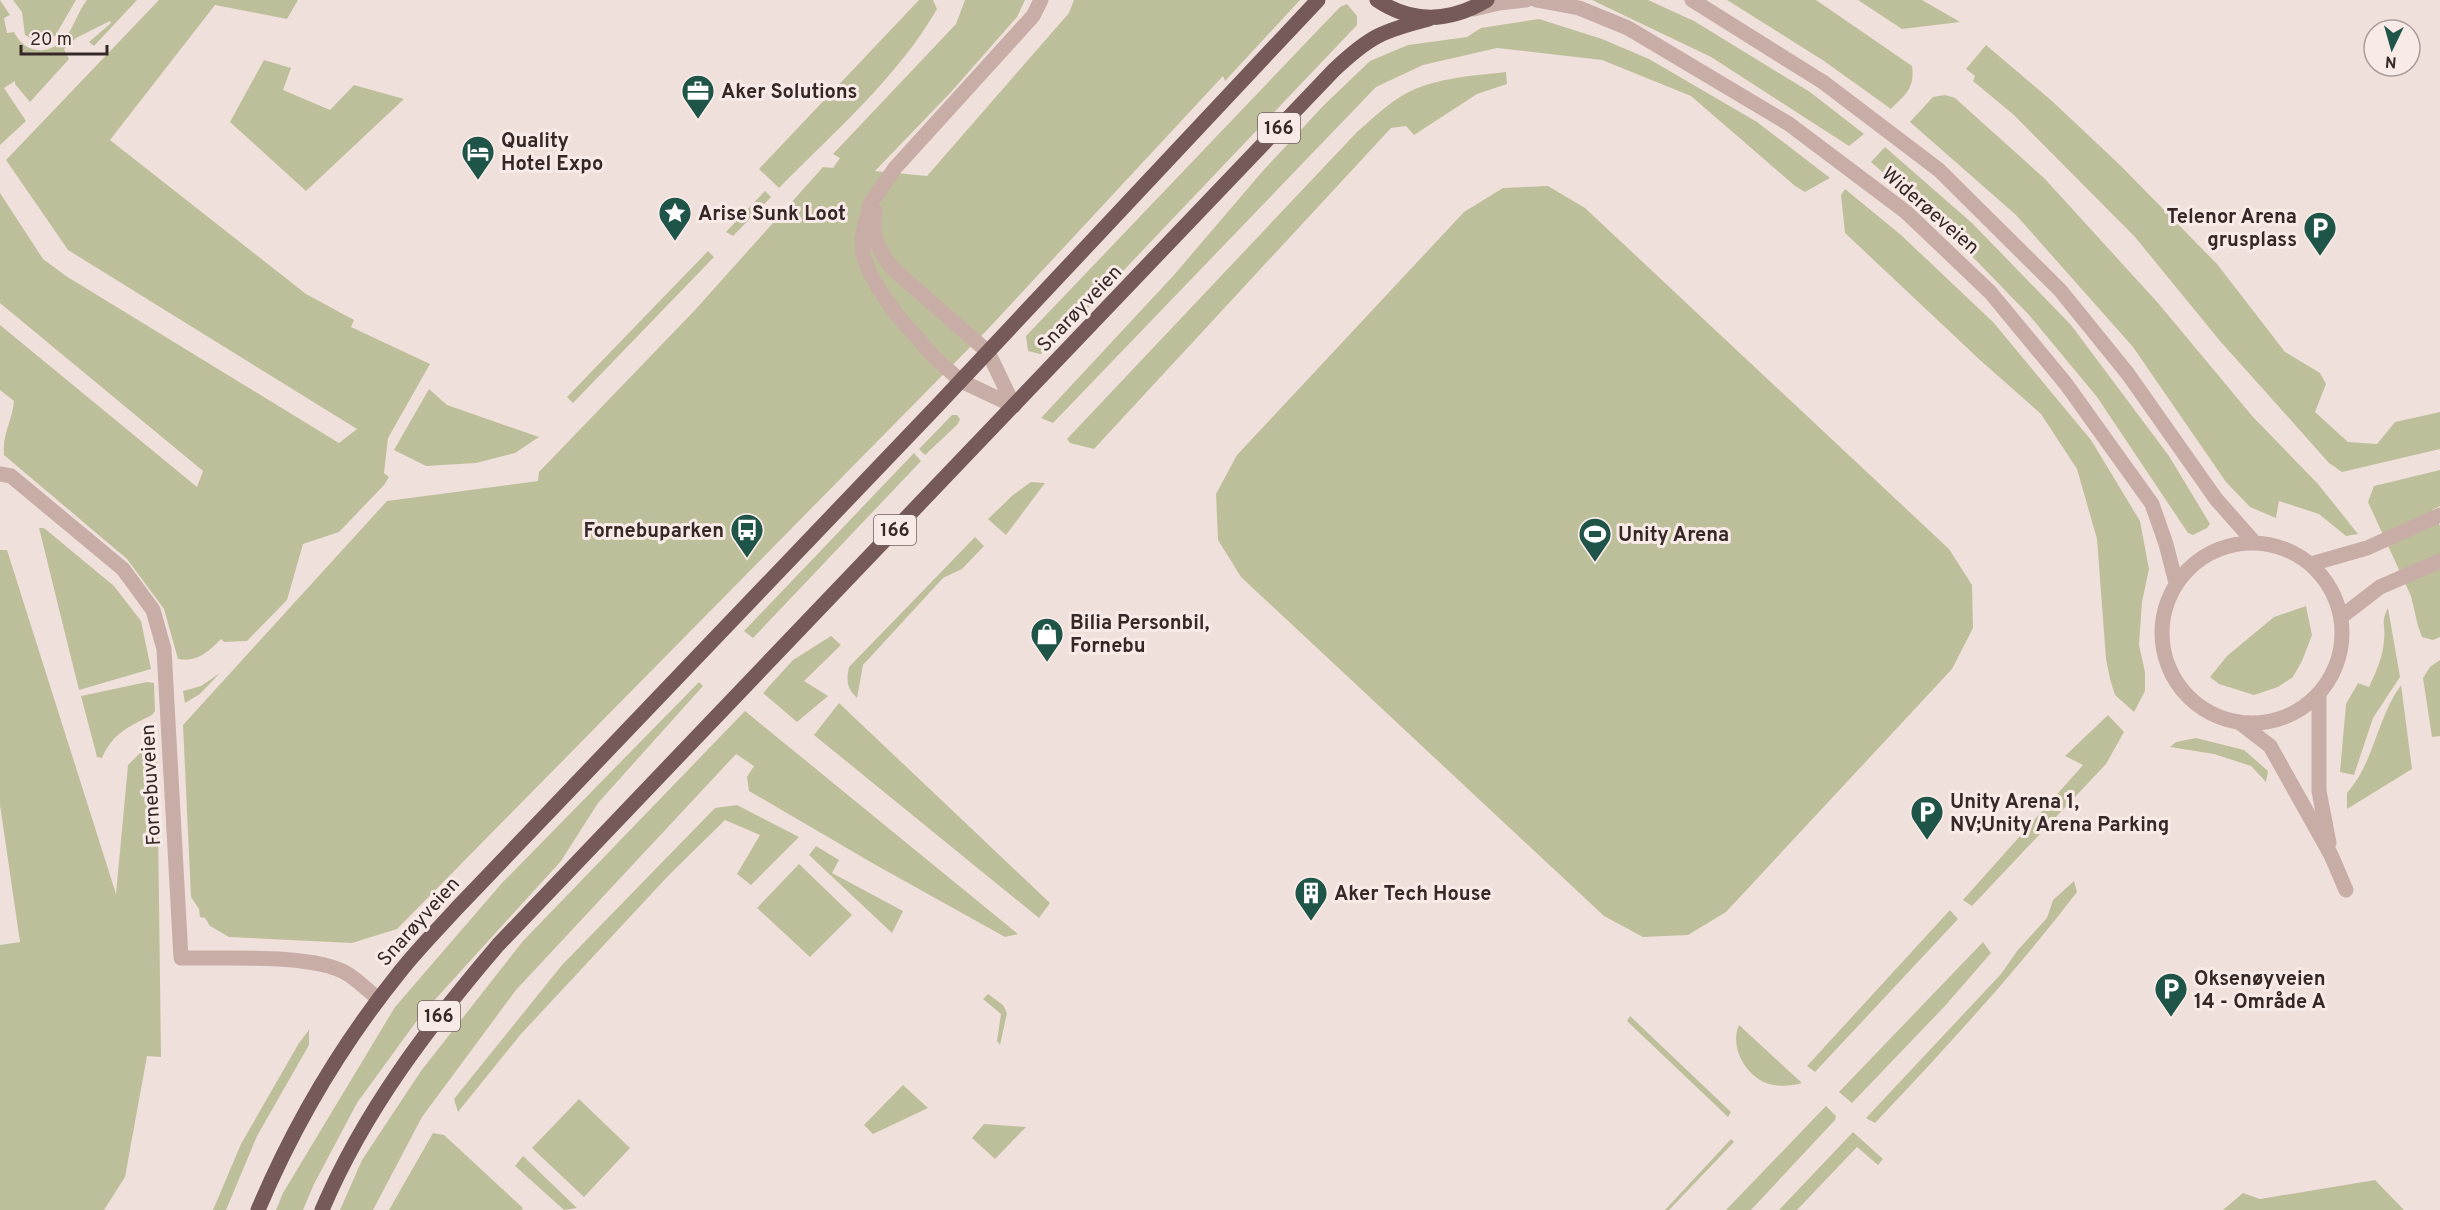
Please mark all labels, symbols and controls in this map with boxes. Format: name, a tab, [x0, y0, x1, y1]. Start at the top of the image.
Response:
scale bar	[21, 18, 106, 56]
north arrow	[2362, 18, 2422, 78]
text: 20 m	[30, 29, 72, 52]
text: N	[2384, 50, 2397, 71]
office icon: Aker Solutions	[680, 73, 716, 120]
place label: Aker Solutions	[721, 80, 857, 106]
road number: 166	[1258, 113, 1300, 143]
place label: Quality Hotel Expo	[501, 129, 603, 178]
hotel icon: Quality Hotel Expo	[460, 134, 496, 181]
street label: Widerøeveien	[1875, 162, 1984, 261]
place icon: Arise Sunk Loot	[657, 195, 693, 242]
place label: Arise Sunk Loot	[698, 202, 846, 228]
place label: Telenor Arena grusplass	[2167, 205, 2297, 254]
parking icon: Telenor Arena grusplass	[2302, 210, 2338, 257]
street label: Snarøyveien	[1032, 260, 1129, 359]
bus stop icon: Fornebuparken	[729, 512, 765, 559]
road number: 166	[874, 515, 916, 545]
sports icon: Unity Arena	[1577, 516, 1613, 563]
place label: Fornebuparken	[583, 519, 724, 545]
place label: Unity Arena	[1618, 523, 1729, 549]
place label: Bilia Personbil, Fornebu	[1070, 611, 1210, 660]
shop icon: Bilia Personbil, Fornebu	[1029, 616, 1065, 663]
street label: Fornebuveien	[136, 723, 168, 846]
place label: Unity Arena 1, NV;Unity Arena Parking	[1950, 790, 2169, 839]
parking icon: Unity Arena 1, NV;Unity Arena Parking	[1909, 794, 1945, 841]
street label: Snarøyveien	[372, 872, 467, 973]
building icon: Aker Tech House	[1293, 875, 1329, 922]
place label: Aker Tech House	[1334, 882, 1491, 908]
place label: Oksenøyveien 14 - Område A	[2194, 967, 2326, 1016]
parking icon: Oksenøyveien 14 - Område A	[2153, 971, 2189, 1018]
road number: 166	[418, 1001, 460, 1031]

